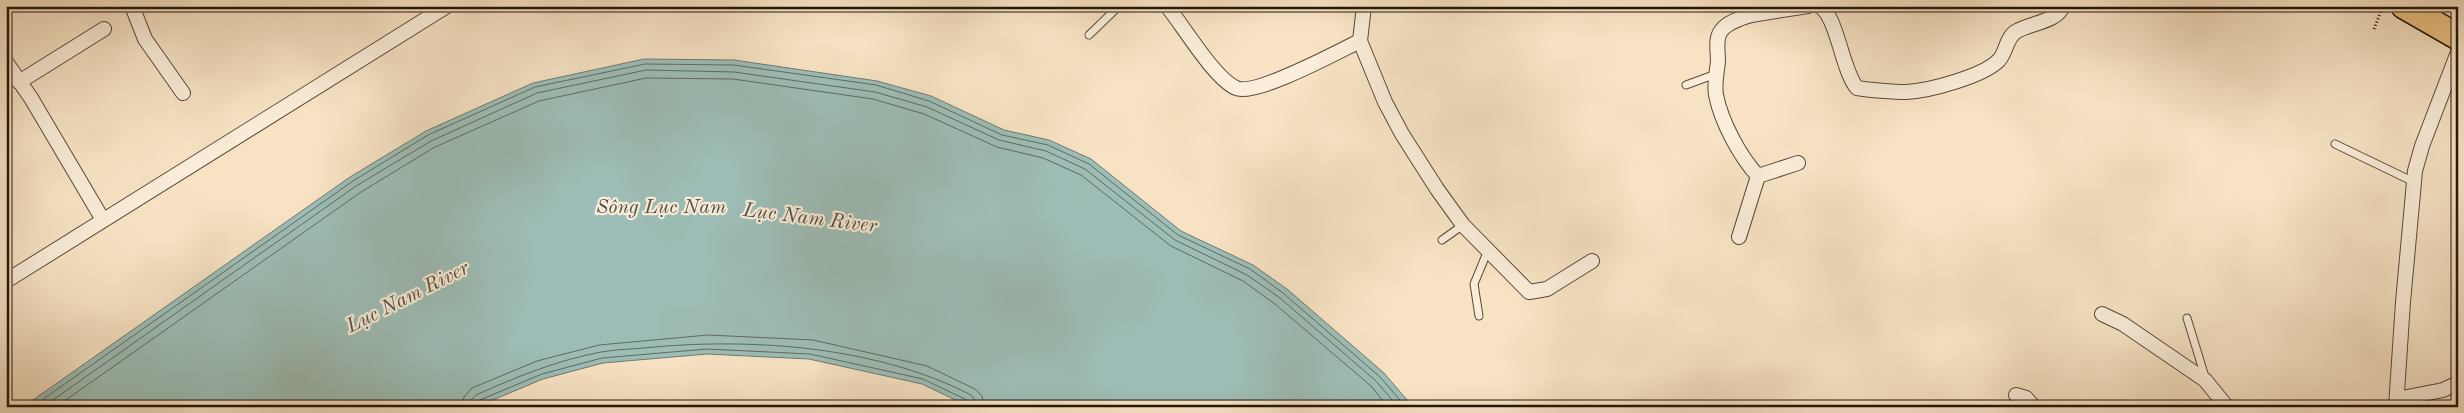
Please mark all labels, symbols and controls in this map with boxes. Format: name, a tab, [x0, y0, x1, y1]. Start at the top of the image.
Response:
water label: Sông Lục Nam	[596, 198, 726, 218]
water label: Lục Nam River	[741, 201, 878, 237]
water label: Lục Nam River	[343, 258, 473, 338]

